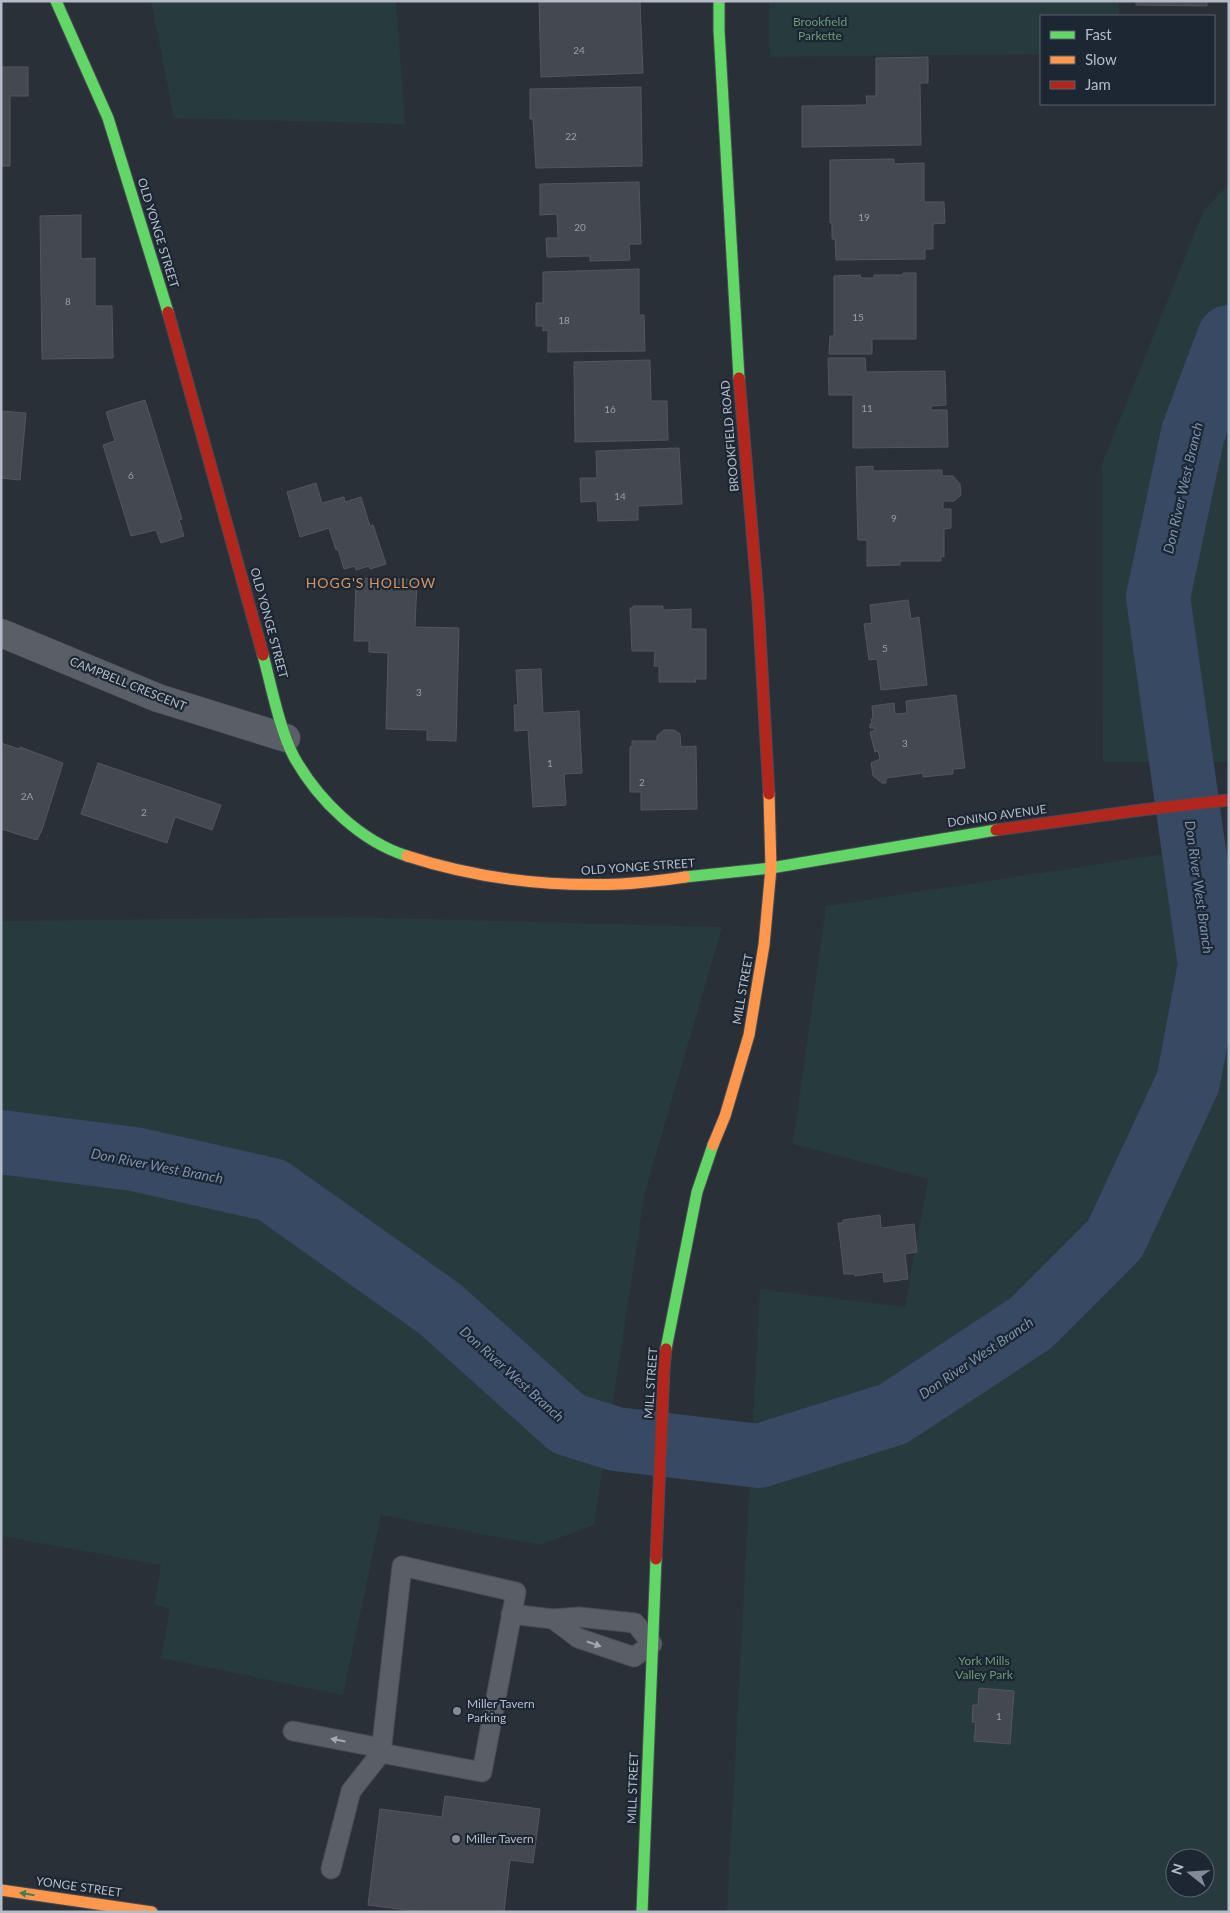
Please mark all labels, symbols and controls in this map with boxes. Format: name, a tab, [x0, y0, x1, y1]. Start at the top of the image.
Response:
park label: Brookfield Parkette	[793, 14, 847, 43]
legend	[1040, 15, 1215, 105]
text: Fast	[1085, 25, 1112, 43]
house number: 24	[573, 44, 585, 56]
text: Slow	[1085, 50, 1117, 68]
text: Jam	[1085, 75, 1111, 93]
house number: 22	[565, 130, 577, 142]
street label: OLD YONGE STREET	[135, 176, 182, 290]
house number: 19	[858, 211, 870, 223]
house number: 20	[574, 221, 586, 233]
house number: 8	[65, 295, 71, 307]
house number: 15	[852, 311, 864, 323]
house number: 18	[558, 314, 570, 326]
street label: BROOKFIELD ROAD	[717, 380, 742, 492]
house number: 11	[861, 402, 873, 414]
house number: 16	[604, 403, 616, 415]
water label: Don River West Branch	[1159, 421, 1206, 555]
house number: 6	[128, 469, 134, 481]
house number: 14	[614, 490, 626, 502]
house number: 9	[891, 512, 897, 524]
street label: OLD YONGE STREET	[247, 566, 291, 680]
district label: HOGG'S HOLLOW	[306, 574, 436, 591]
house number: 5	[882, 642, 888, 654]
street label: CAMPBELL CRESCENT	[68, 653, 189, 714]
house number: 3	[416, 686, 422, 698]
house number: 3	[902, 737, 908, 749]
house number: 1	[547, 757, 553, 769]
house number: 2	[639, 776, 645, 788]
house number: 2A	[21, 790, 34, 802]
street label: DONINO AVENUE	[946, 801, 1048, 830]
house number: 2	[141, 806, 147, 818]
water label: Don River West Branch	[1182, 819, 1217, 955]
street label: OLD YONGE STREET	[581, 855, 695, 878]
street label: MILL STREET	[729, 952, 756, 1025]
water label: Don River West Branch	[90, 1144, 225, 1187]
water label: Don River West Branch	[915, 1313, 1036, 1402]
water label: Don River West Branch	[457, 1322, 568, 1425]
street label: MILL STREET	[641, 1347, 660, 1419]
one-way arrow	[587, 1640, 602, 1648]
park label: York Mills Valley Park	[955, 1653, 1014, 1682]
place label: Miller Tavern Parking	[467, 1696, 535, 1725]
marker: Miller Tavern Parking	[451, 1705, 463, 1717]
house number: 1	[996, 1710, 1002, 1722]
one-way arrow	[330, 1736, 346, 1744]
street label: MILL STREET	[624, 1752, 641, 1824]
place label: Miller Tavern	[466, 1831, 534, 1846]
marker: Miller Tavern	[450, 1833, 462, 1845]
north arrow	[1165, 1848, 1215, 1898]
text: N	[1167, 1861, 1187, 1877]
street label: YONGE STREET	[35, 1873, 123, 1900]
one-way arrow	[18, 1890, 34, 1898]

